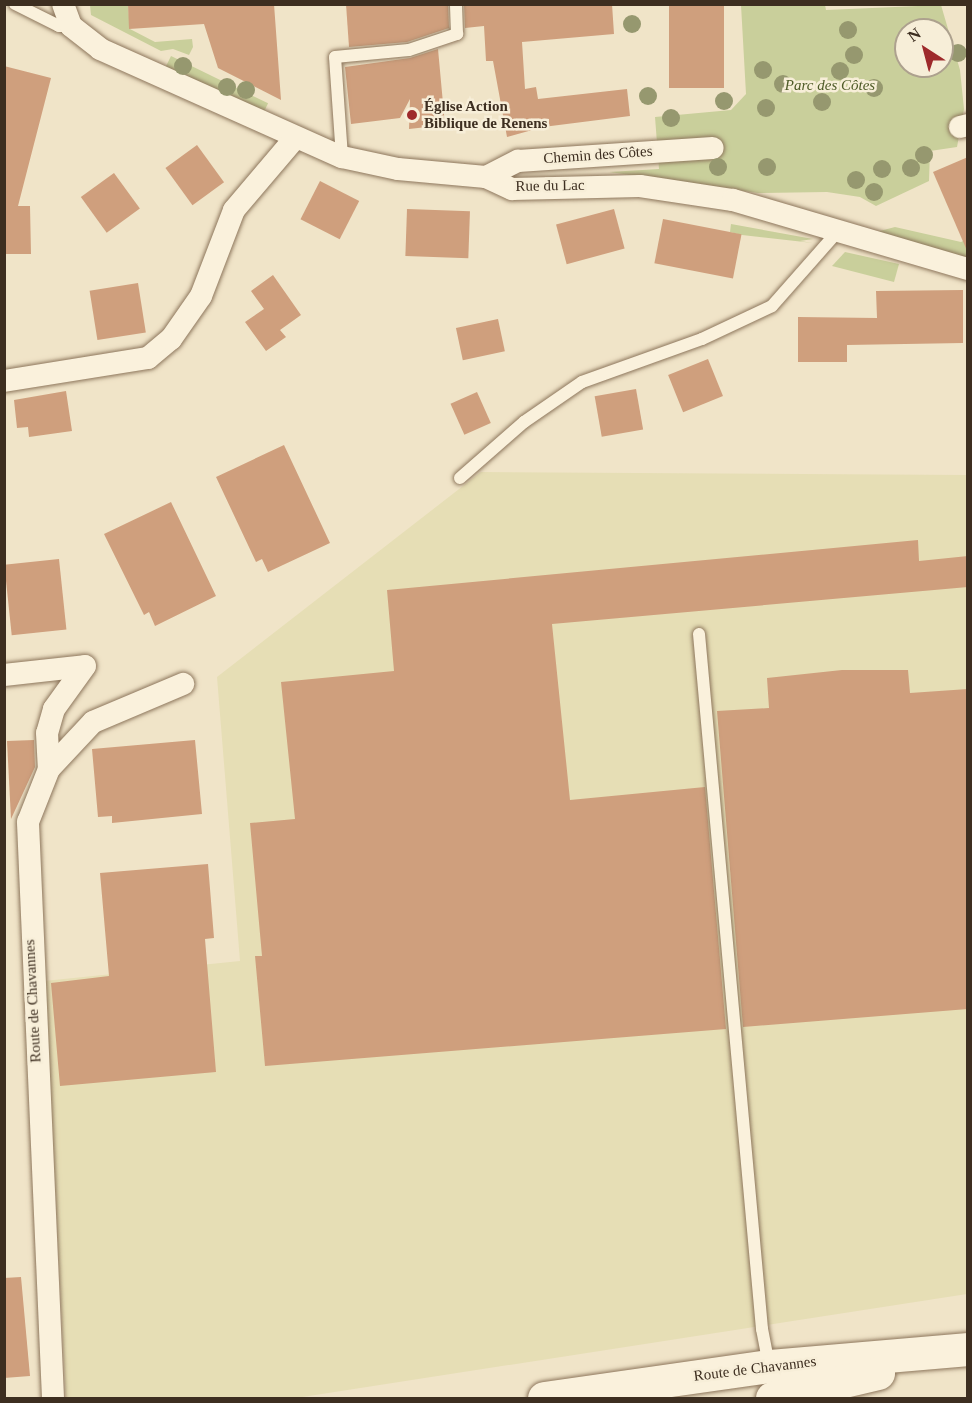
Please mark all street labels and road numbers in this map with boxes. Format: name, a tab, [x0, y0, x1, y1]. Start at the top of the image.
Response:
street label: Chemin des Côtes	[543, 142, 653, 168]
street label: Rue du Lac	[515, 176, 585, 196]
street label: Route de Chavannes	[21, 939, 45, 1063]
street label: Route de Chavannes	[693, 1353, 817, 1385]

